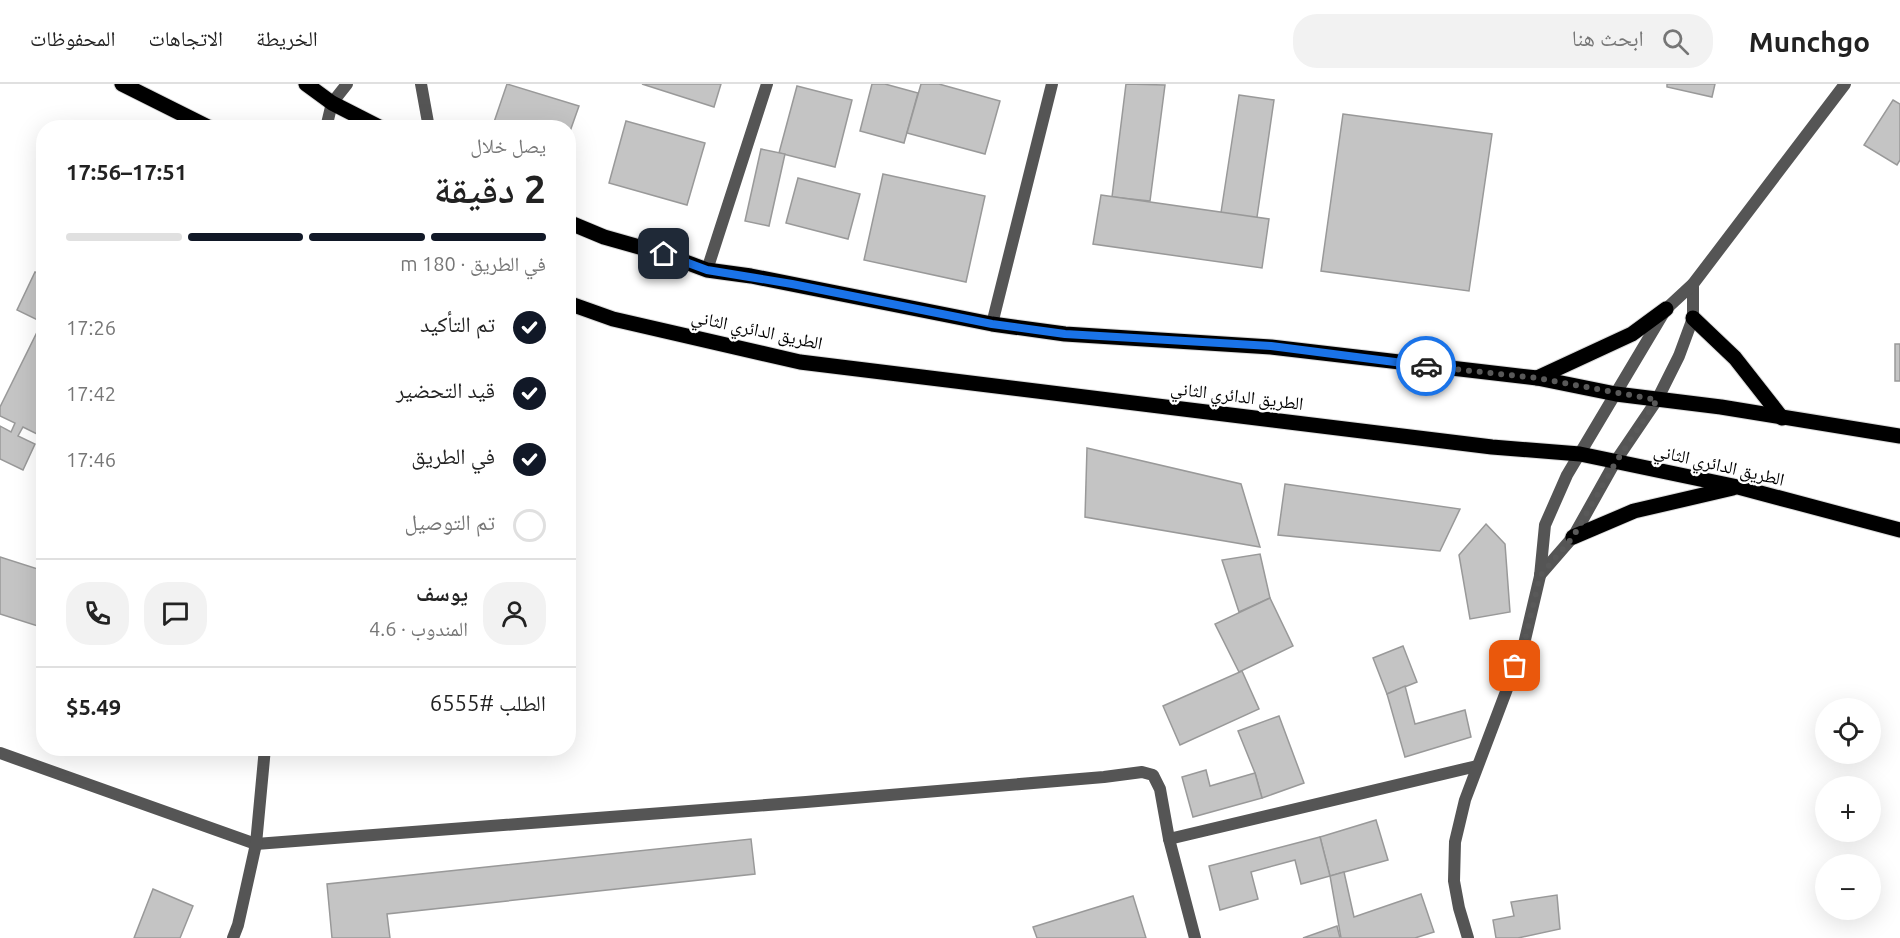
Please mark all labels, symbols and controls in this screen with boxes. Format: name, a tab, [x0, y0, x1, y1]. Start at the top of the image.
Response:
search box	[1293, 14, 1713, 68]
text: ابحث هنا	[1572, 25, 1644, 50]
icon: search	[1659, 25, 1692, 58]
text: المحفوظات	[30, 26, 115, 50]
text: الاتجاهات	[148, 26, 223, 50]
text: الخريطة	[256, 26, 318, 50]
text: Munchgo	[1749, 26, 1870, 57]
text: يصل خلال	[470, 134, 546, 157]
text: 17:51–17:56	[66, 159, 187, 184]
text: 2 دقيقة	[434, 167, 546, 210]
pin	[638, 228, 689, 279]
icon: home	[647, 237, 680, 270]
text: في الطريق · 180 m	[400, 252, 546, 275]
street label: الطريق الدائري الثاني	[689, 305, 825, 358]
text: تم التأكيد	[420, 311, 495, 336]
icon: check	[513, 311, 546, 344]
text: 17:26	[66, 316, 116, 339]
courier	[1396, 336, 1456, 396]
icon: car	[1410, 350, 1443, 383]
text: قيد التحضير	[396, 377, 495, 402]
icon: check	[513, 377, 546, 410]
street label: الطريق الدائري الثاني	[1169, 377, 1305, 419]
text: 17:42	[66, 382, 116, 405]
street label: الطريق الدائري الثاني	[1651, 439, 1786, 494]
text: في الطريق	[411, 443, 495, 468]
icon: check	[513, 443, 546, 476]
text: 17:46	[66, 448, 116, 471]
text: تم التوصيل	[404, 509, 495, 534]
text: يوسف	[416, 580, 468, 605]
button: phone	[66, 582, 129, 645]
button: chat	[144, 582, 207, 645]
button: person	[483, 582, 546, 645]
text: المندوب · 4.6	[369, 617, 468, 640]
pin	[1489, 640, 1540, 691]
icon: bag	[1498, 649, 1531, 682]
text: الطلب #6555	[430, 690, 546, 715]
text: $5.49	[66, 694, 121, 719]
map controls	[1815, 698, 1881, 920]
button: locate	[1815, 698, 1881, 764]
button: +	[1815, 776, 1881, 842]
button: −	[1815, 854, 1881, 920]

